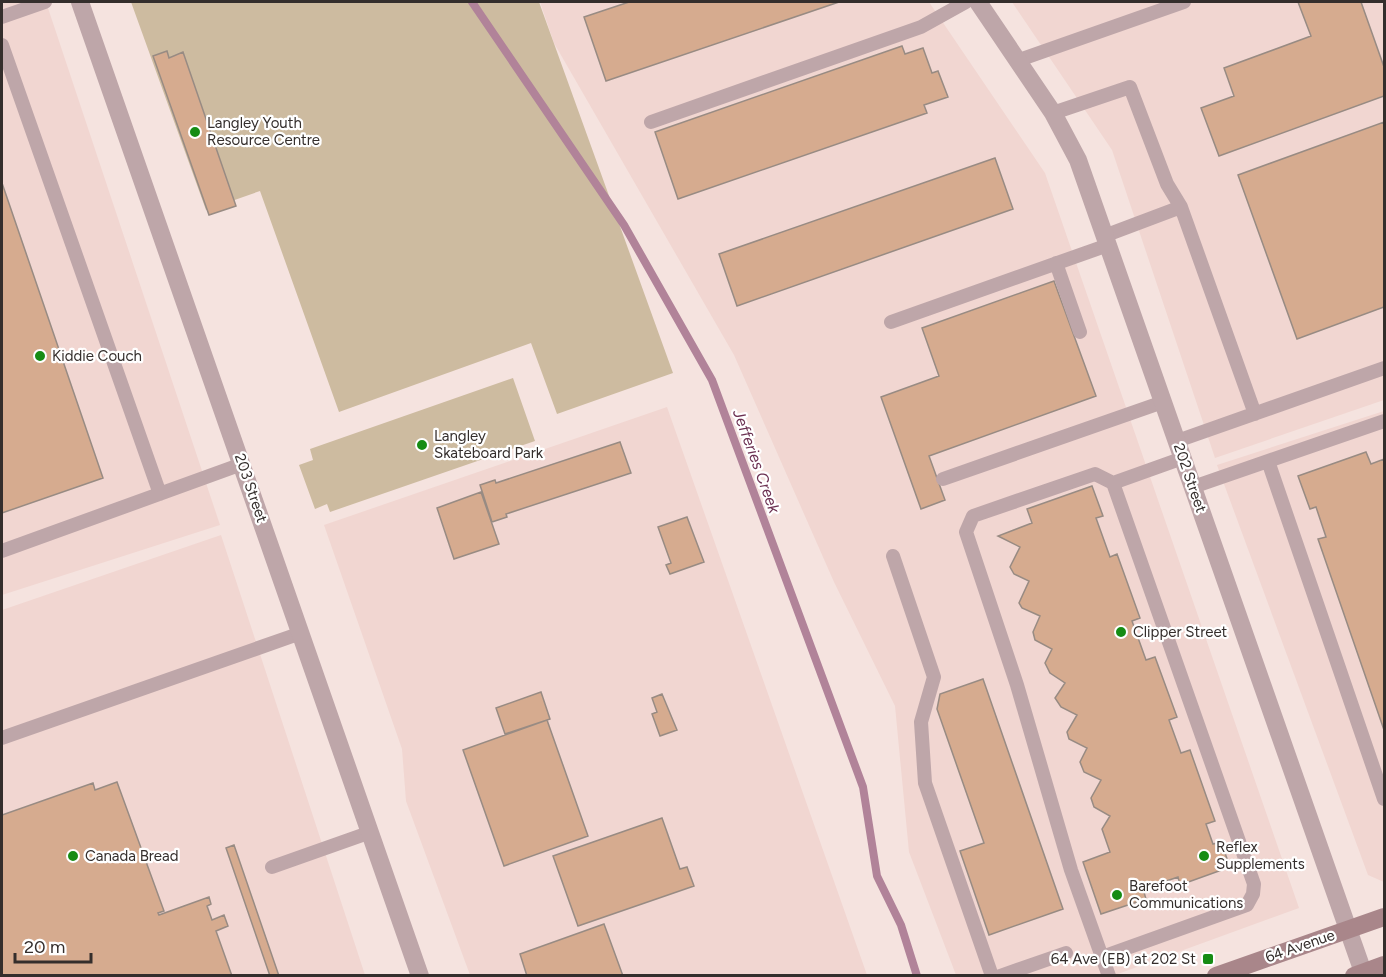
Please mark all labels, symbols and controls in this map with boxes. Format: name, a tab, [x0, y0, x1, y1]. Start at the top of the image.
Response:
place label: Langley Youth Resource Centre	[207, 114, 320, 149]
marker: Langley Youth Resource Centre	[188, 125, 202, 139]
place label: Kiddie Couch	[52, 347, 142, 365]
marker: Kiddie Couch	[33, 349, 47, 363]
water label: Jefferies Creek	[729, 406, 785, 517]
place label: Langley Skateboard Park	[434, 427, 544, 462]
marker: Langley Skateboard Park	[415, 438, 429, 452]
street label: 202 Street	[1170, 441, 1210, 515]
street label: 203 Street	[231, 451, 271, 525]
place label: Clipper Street	[1133, 623, 1228, 641]
marker: Clipper Street	[1114, 625, 1128, 639]
place label: Reflex Supplements	[1216, 838, 1305, 873]
place label: Canada Bread	[85, 847, 179, 865]
marker: Canada Bread	[66, 849, 80, 863]
marker: Reflex Supplements	[1197, 849, 1211, 863]
place label: Barefoot Communications	[1129, 877, 1243, 912]
marker: Barefoot Communications	[1110, 888, 1124, 902]
scale bar	[15, 926, 92, 964]
street label: 64 Avenue	[1263, 926, 1337, 966]
text: 20 m	[24, 936, 65, 958]
place label: 64 Ave (EB) at 202 St	[1051, 950, 1196, 968]
marker: 64 Ave (EB) at 202 St	[1201, 952, 1215, 966]

